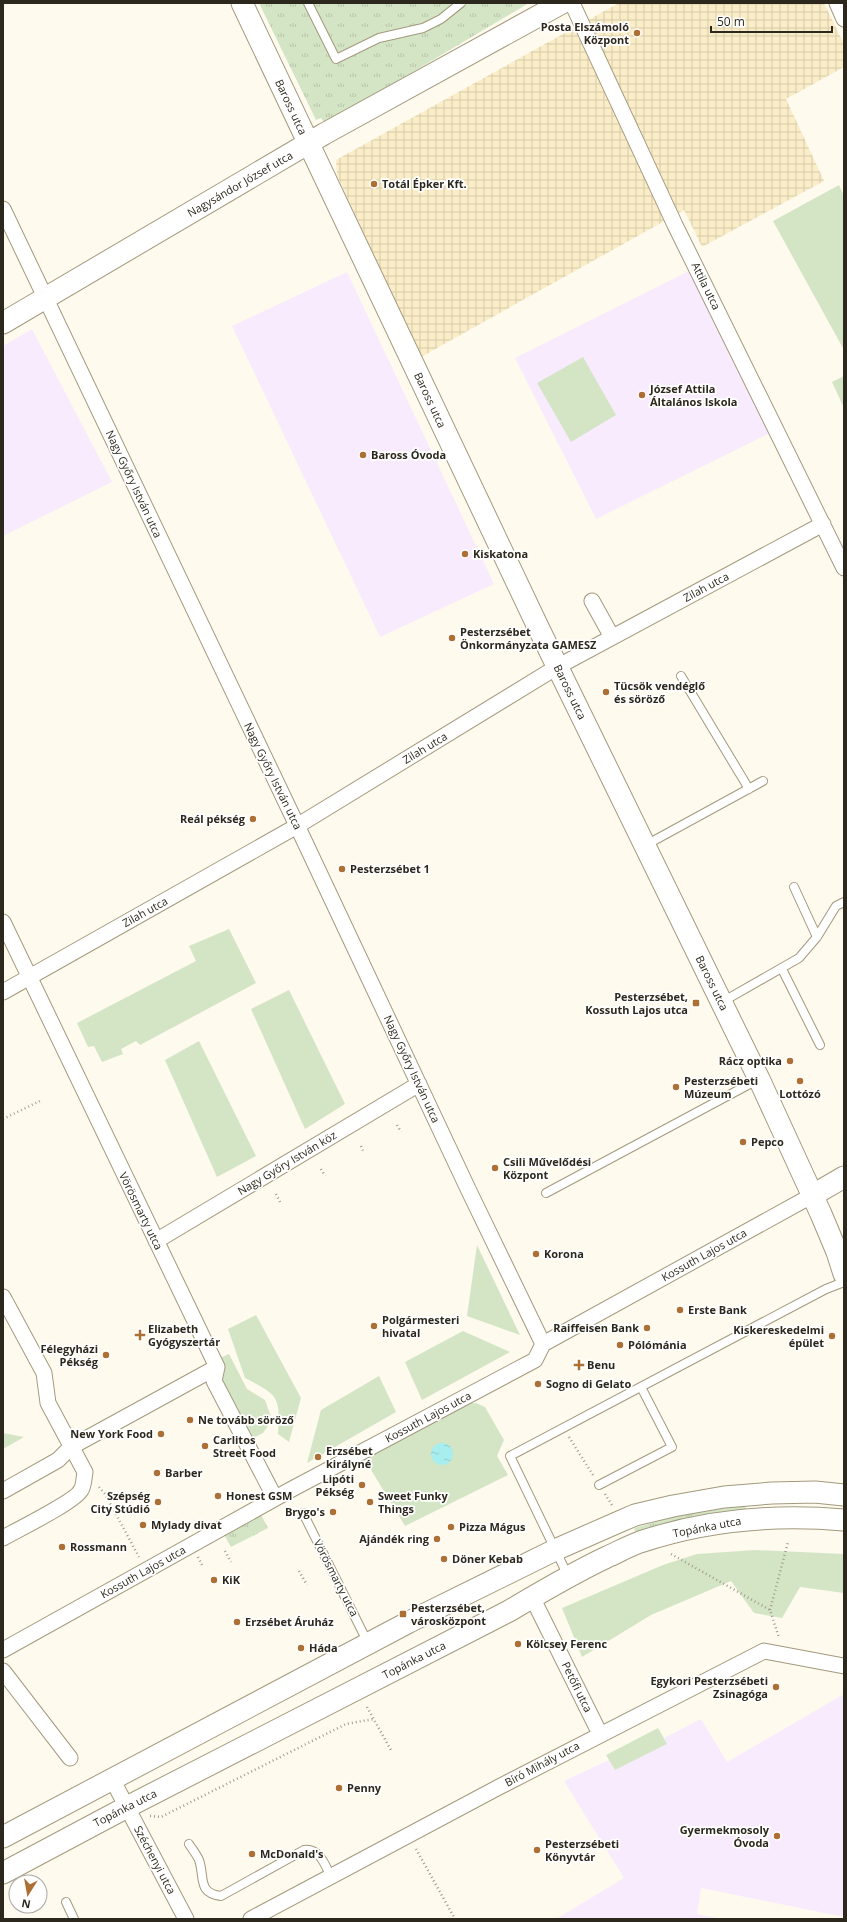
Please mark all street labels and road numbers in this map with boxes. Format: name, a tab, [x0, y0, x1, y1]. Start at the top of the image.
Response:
street label: Baross utca	[272, 77, 311, 137]
street label: Nagysándor József utca	[184, 147, 295, 220]
street label: Attila utca	[688, 259, 724, 312]
street label: Baross utca	[411, 370, 450, 430]
street label: Nagy Győry István utca	[103, 428, 166, 540]
street label: Zilah utca	[680, 568, 731, 605]
street label: Baross utca	[551, 662, 590, 722]
street label: Nagy Győry István utca	[241, 720, 306, 832]
street label: Zilah utca	[400, 728, 450, 767]
street label: Zilah utca	[119, 893, 170, 930]
street label: Baross utca	[693, 953, 732, 1013]
street label: Nagy Győry István utca	[381, 1013, 444, 1125]
street label: Nagy Győry István köz	[235, 1127, 339, 1198]
street label: Vörösmarty utca	[116, 1169, 167, 1252]
street label: Kossuth Lajos utca	[658, 1225, 749, 1284]
street label: Kossuth Lajos utca	[382, 1388, 473, 1446]
street label: Topánka utca	[672, 1513, 742, 1540]
street label: Vörösmarty utca	[311, 1537, 362, 1619]
street label: Kossuth Lajos utca	[97, 1542, 188, 1601]
street label: Topánka utca	[380, 1637, 448, 1682]
street label: Petőfi utca	[559, 1659, 596, 1715]
street label: Bíró Mihály utca	[502, 1738, 582, 1790]
street label: Topánka utca	[91, 1785, 159, 1830]
street label: Széchenyi utca	[131, 1823, 180, 1897]

